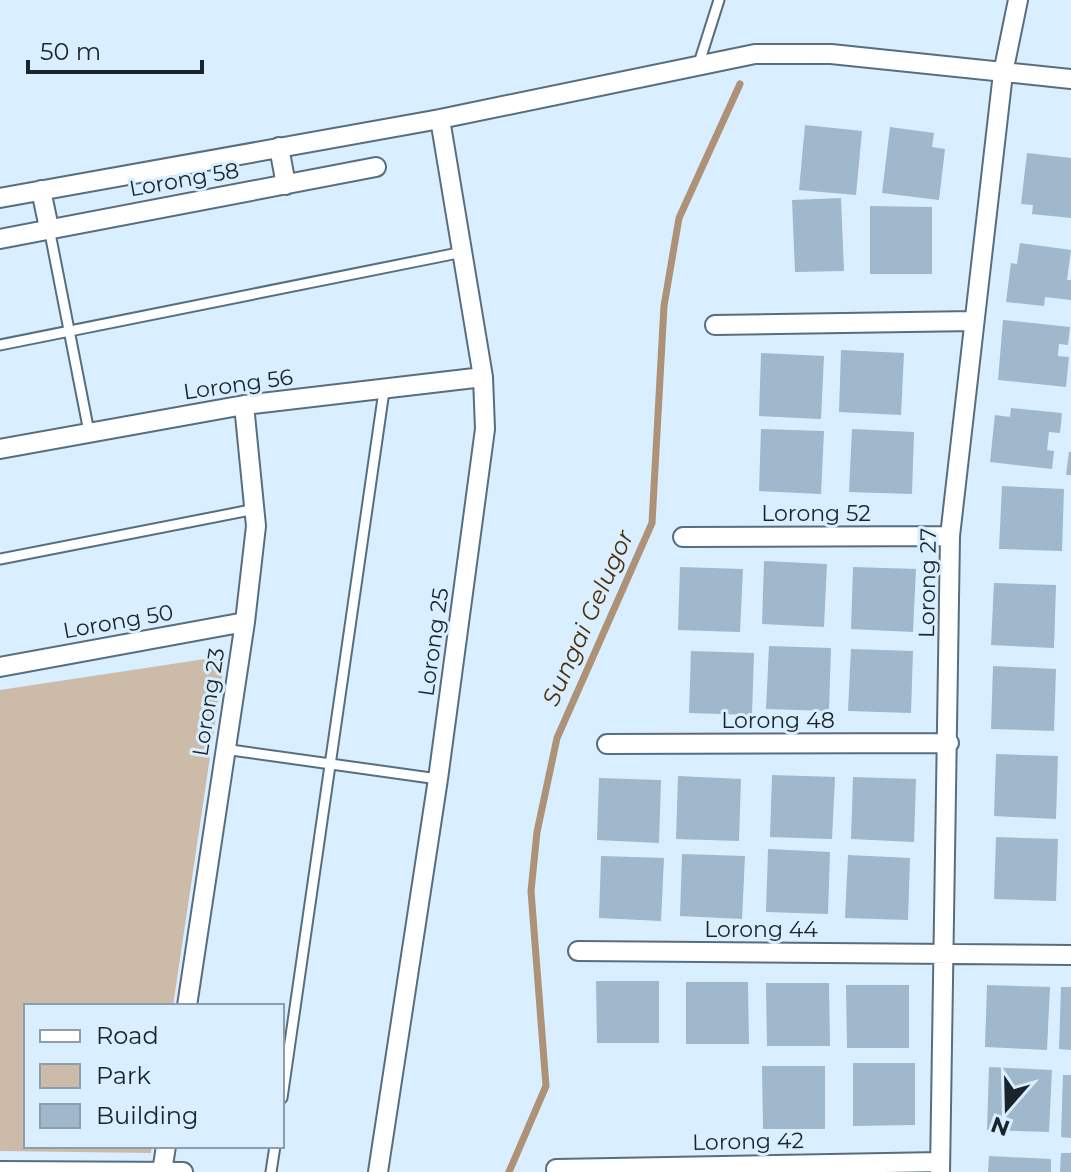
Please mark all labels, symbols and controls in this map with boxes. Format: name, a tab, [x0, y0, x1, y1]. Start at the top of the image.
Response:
scale bar	[28, 24, 202, 74]
text: 50 m	[40, 37, 101, 66]
street label: Lorong 58	[127, 157, 241, 202]
street label: Lorong 56	[181, 363, 295, 406]
street label: Lorong 52	[761, 500, 871, 527]
water label: Sungai Gelugor	[536, 524, 640, 710]
street label: Lorong 27	[913, 528, 942, 638]
street label: Lorong 25	[413, 586, 454, 698]
street label: Lorong 50	[61, 599, 175, 644]
street label: Lorong 23	[187, 646, 230, 758]
street label: Lorong 48	[721, 707, 835, 734]
street label: Lorong 44	[704, 916, 818, 943]
legend	[24, 1004, 284, 1148]
text: Road	[96, 1021, 159, 1050]
text: Park	[96, 1061, 151, 1090]
north arrow	[967, 1068, 1047, 1148]
text: Building	[96, 1101, 199, 1130]
text: N	[987, 1111, 1013, 1142]
street label: Lorong 42	[692, 1127, 804, 1156]

